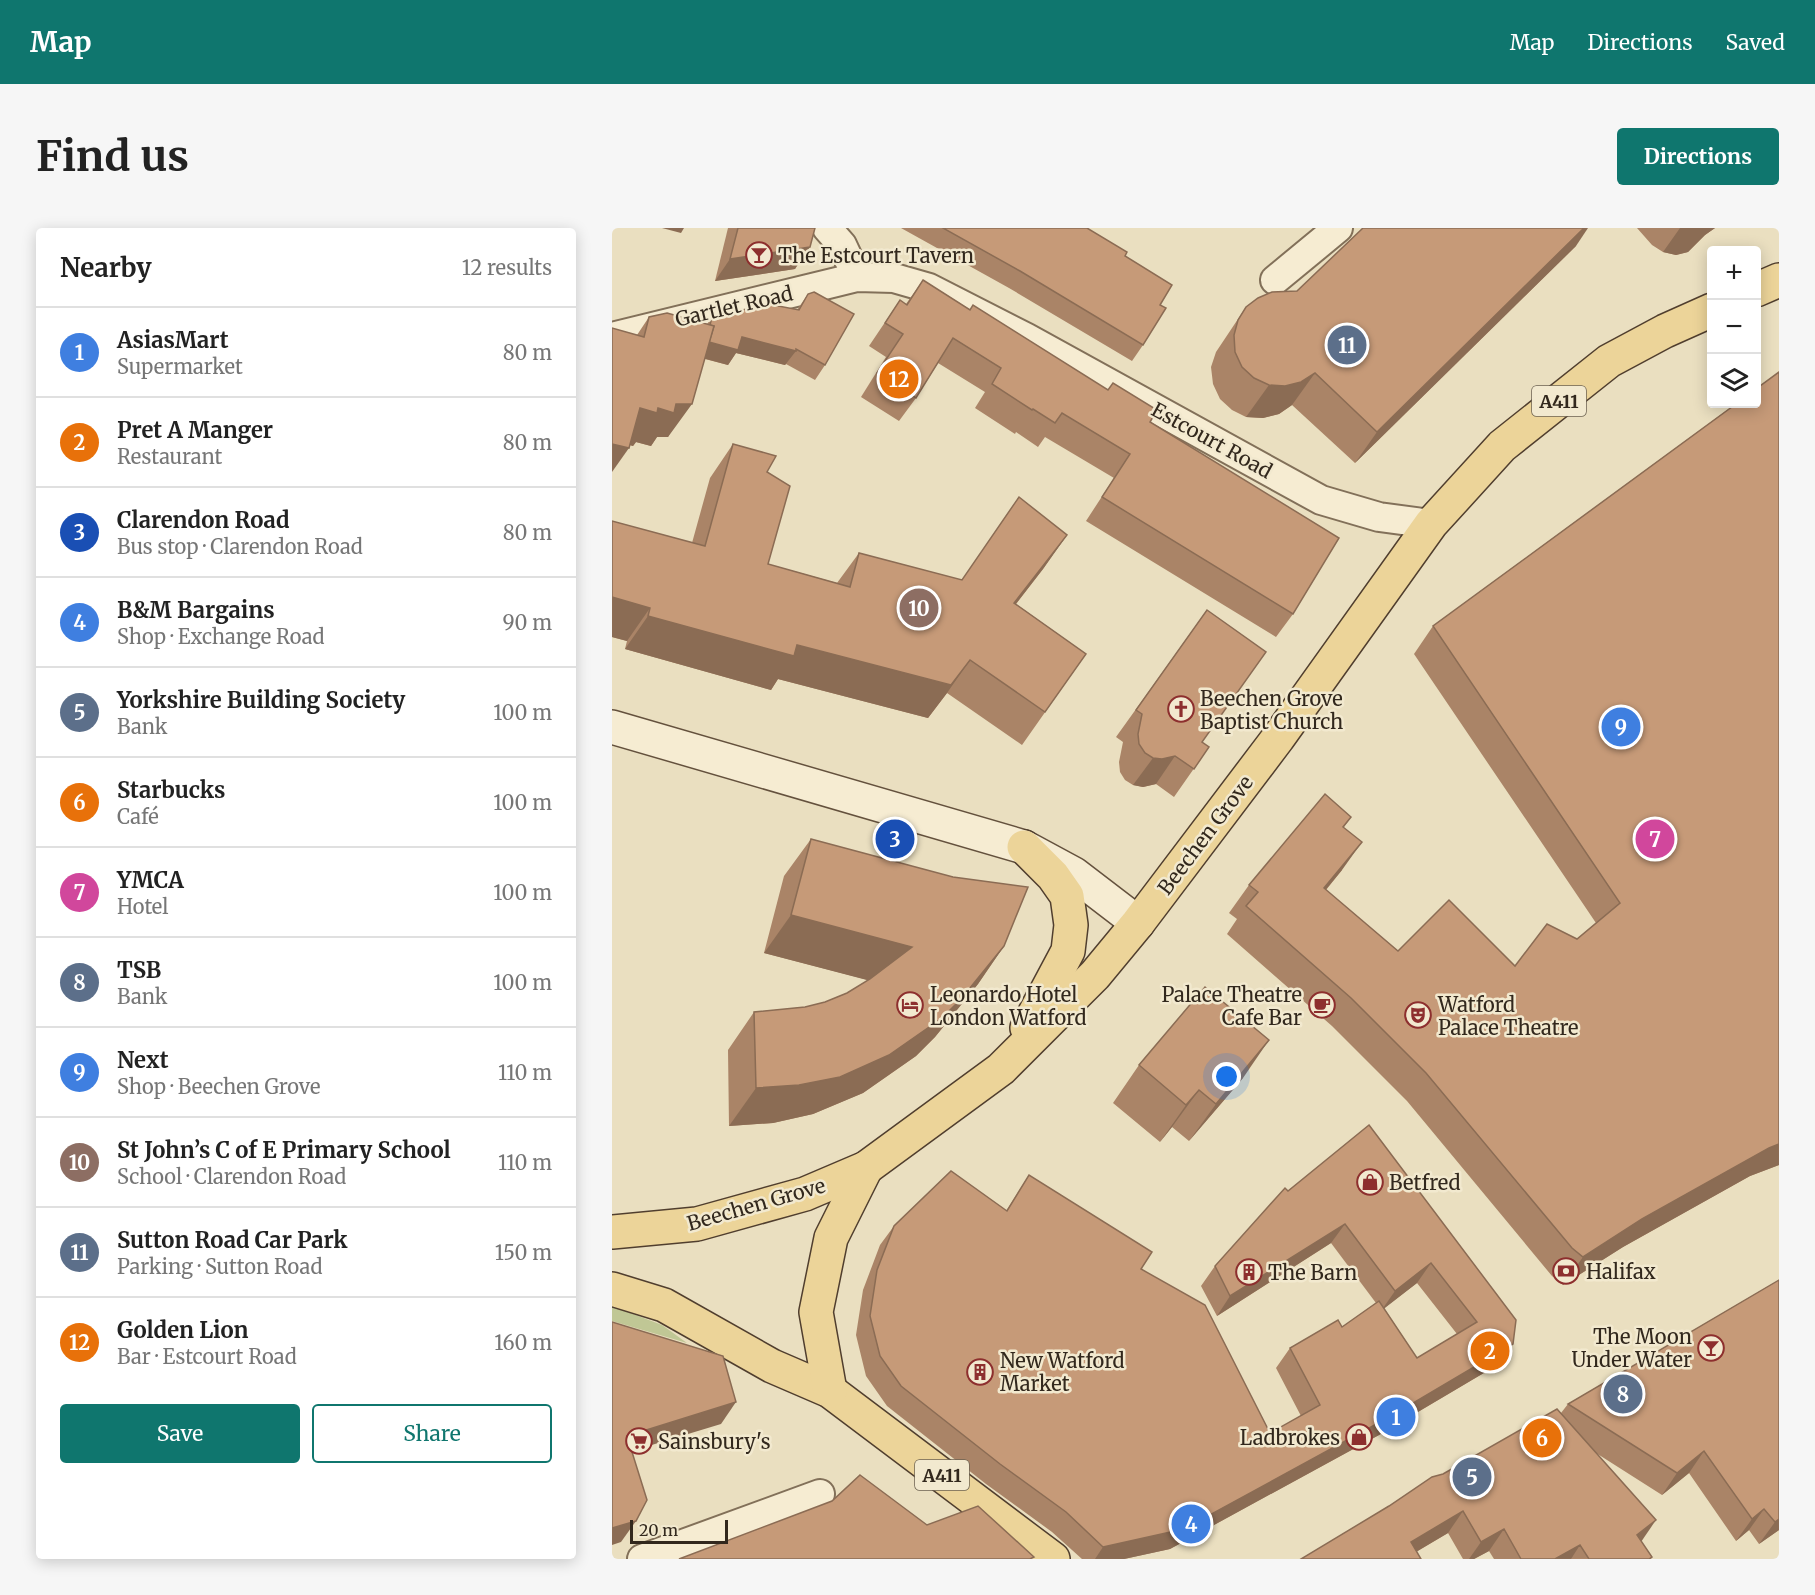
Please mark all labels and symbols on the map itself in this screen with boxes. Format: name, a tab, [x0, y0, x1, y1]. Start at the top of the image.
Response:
bar icon: The Estcourt Tavern	[744, 240, 774, 270]
place label: The Estcourt Tavern	[778, 243, 974, 268]
street label: Gartlet Road	[673, 280, 795, 332]
pin: 11	[1328, 322, 1366, 368]
pin: 12	[880, 356, 918, 402]
road number: A411	[1532, 386, 1586, 416]
street label: Estcourt Road	[1147, 397, 1277, 483]
pin: 10	[900, 586, 938, 631]
place label: Beechen Grove Baptist Church	[1200, 686, 1343, 734]
church icon: Beechen Grove Baptist Church	[1166, 694, 1196, 724]
pin: 9	[1602, 704, 1640, 750]
street label: Beechen Grove	[1152, 770, 1258, 900]
pin: 3	[876, 816, 914, 862]
pin: 7	[1636, 816, 1674, 862]
place label: Leonardo Hotel London Watford	[930, 982, 1086, 1030]
place label: Palace Theatre Cafe Bar	[1161, 982, 1302, 1030]
hotel icon: Leonardo Hotel London Watford	[895, 990, 925, 1020]
cafe icon: Palace Theatre Cafe Bar	[1307, 990, 1337, 1020]
place label: Watford Palace Theatre	[1437, 992, 1579, 1040]
theatre icon: Watford Palace Theatre	[1403, 1000, 1433, 1030]
your location	[1212, 1062, 1241, 1091]
shop icon: Betfred	[1355, 1167, 1385, 1197]
place label: Betfred	[1389, 1170, 1461, 1195]
street label: Beechen Grove	[684, 1172, 828, 1236]
bank icon: Halifax	[1551, 1256, 1581, 1286]
building icon: The Barn	[1234, 1257, 1264, 1287]
place label: Halifax	[1586, 1259, 1656, 1284]
place label: The Barn	[1268, 1260, 1357, 1285]
place label: The Moon Under Water	[1571, 1324, 1692, 1372]
pin: 2	[1470, 1328, 1510, 1374]
bar icon: The Moon Under Water	[1696, 1333, 1726, 1363]
place label: New Watford Market	[1000, 1348, 1125, 1396]
building icon: New Watford Market	[965, 1357, 995, 1387]
pin: 8	[1604, 1372, 1642, 1416]
pin: 1	[1376, 1394, 1416, 1440]
pin: 6	[1522, 1416, 1562, 1460]
shop icon: Ladbrokes	[1344, 1422, 1374, 1452]
place label: Ladbrokes	[1240, 1425, 1340, 1450]
supermarket icon: Sainsbury's	[624, 1426, 654, 1456]
place label: Sainsbury's	[658, 1429, 771, 1454]
pin: 5	[1452, 1454, 1492, 1500]
road number: A411	[915, 1460, 969, 1490]
pin: 4	[1172, 1502, 1210, 1546]
scale bar	[630, 1517, 728, 1544]

